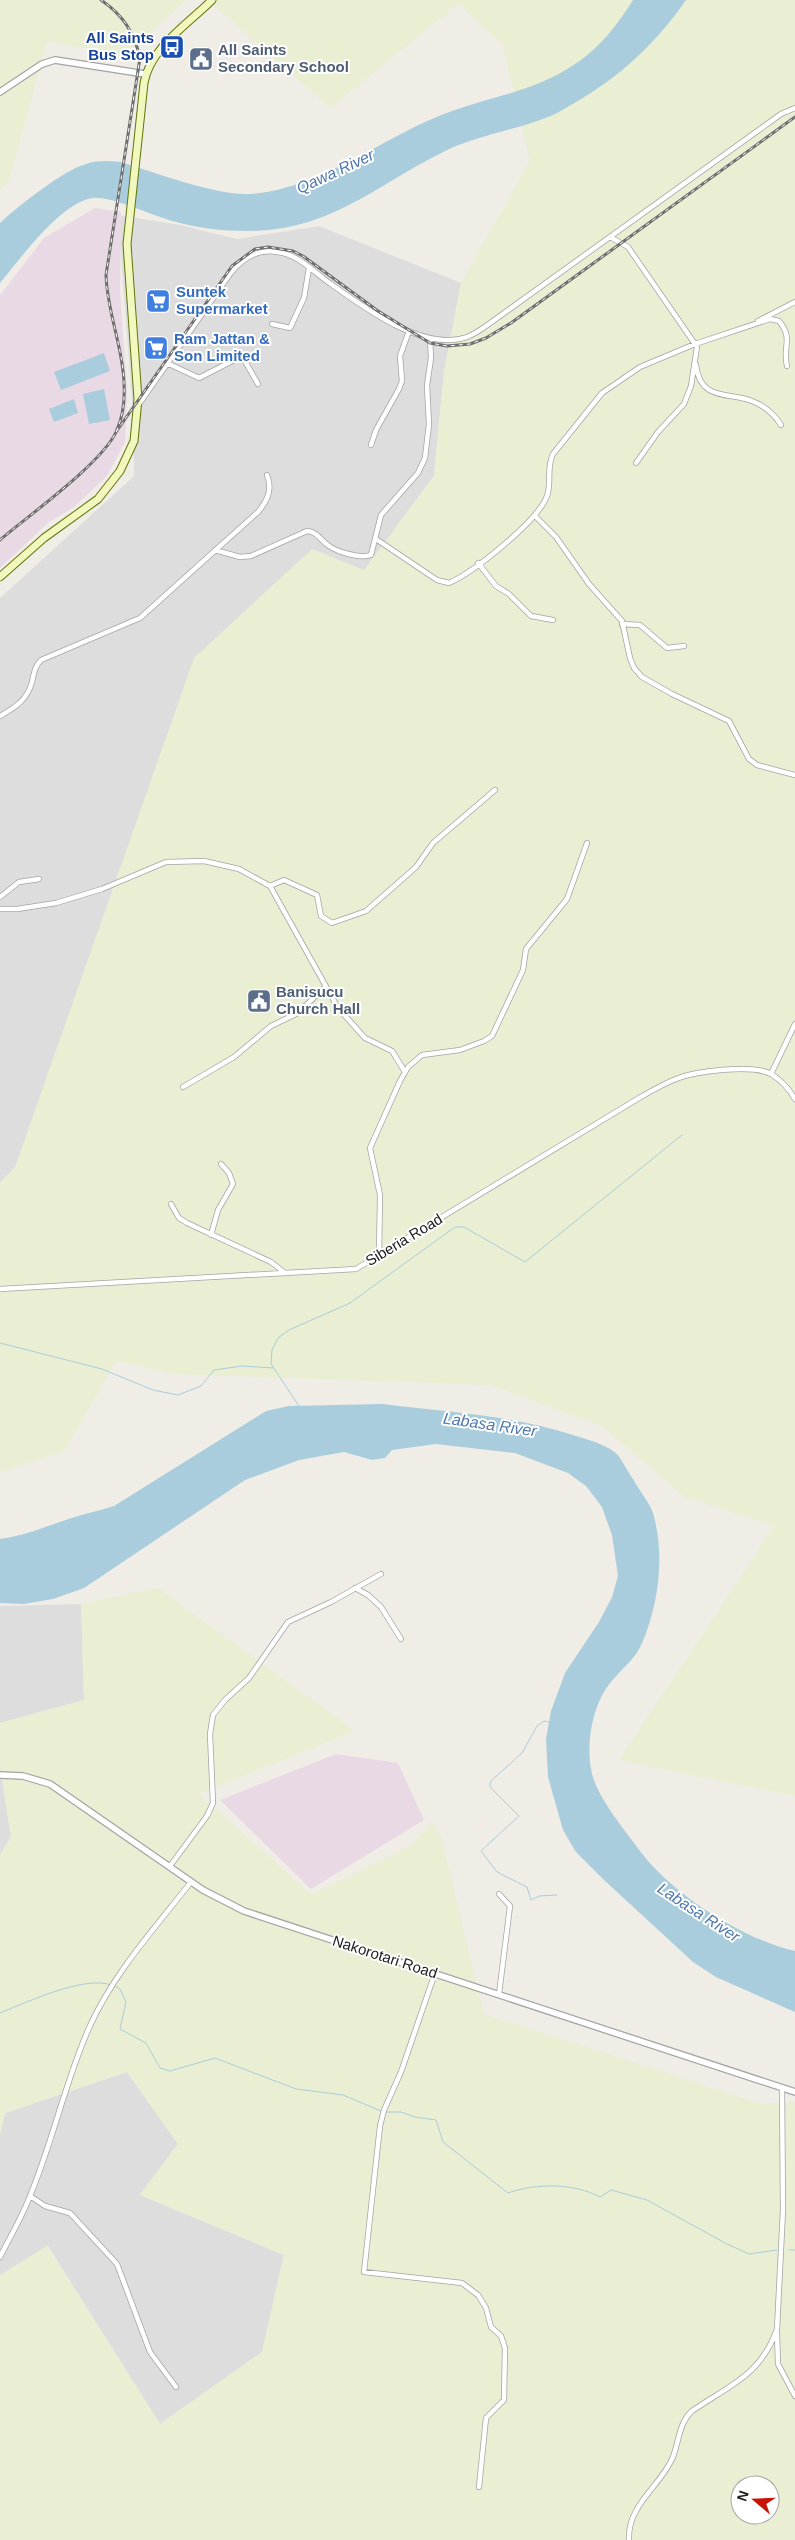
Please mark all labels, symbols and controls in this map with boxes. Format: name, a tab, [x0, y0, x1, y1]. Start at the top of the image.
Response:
place label: All Saints Bus Stop	[86, 29, 154, 63]
bus stop icon: All Saints Bus Stop	[159, 34, 185, 60]
place label: All Saints Secondary School	[218, 41, 349, 75]
public building icon: All Saints Secondary School	[188, 46, 214, 72]
water label: Qawa River	[294, 146, 377, 197]
place label: Suntek Supermarket	[176, 283, 268, 317]
supermarket icon: Suntek Supermarket	[145, 288, 171, 314]
place label: Ram Jattan & Son Limited	[174, 330, 270, 364]
supermarket icon: Ram Jattan & Son Limited	[143, 335, 169, 361]
place label: Banisucu Church Hall	[276, 983, 360, 1017]
public building icon: Banisucu Church Hall	[246, 988, 272, 1014]
street label: Siberia Road	[362, 1210, 445, 1269]
water label: Labasa River	[442, 1410, 538, 1440]
water label: Labasa River	[655, 1880, 743, 1946]
street label: Nakorotari Road	[331, 1932, 440, 1981]
north arrow	[730, 2475, 780, 2525]
text: N	[733, 2488, 752, 2503]

